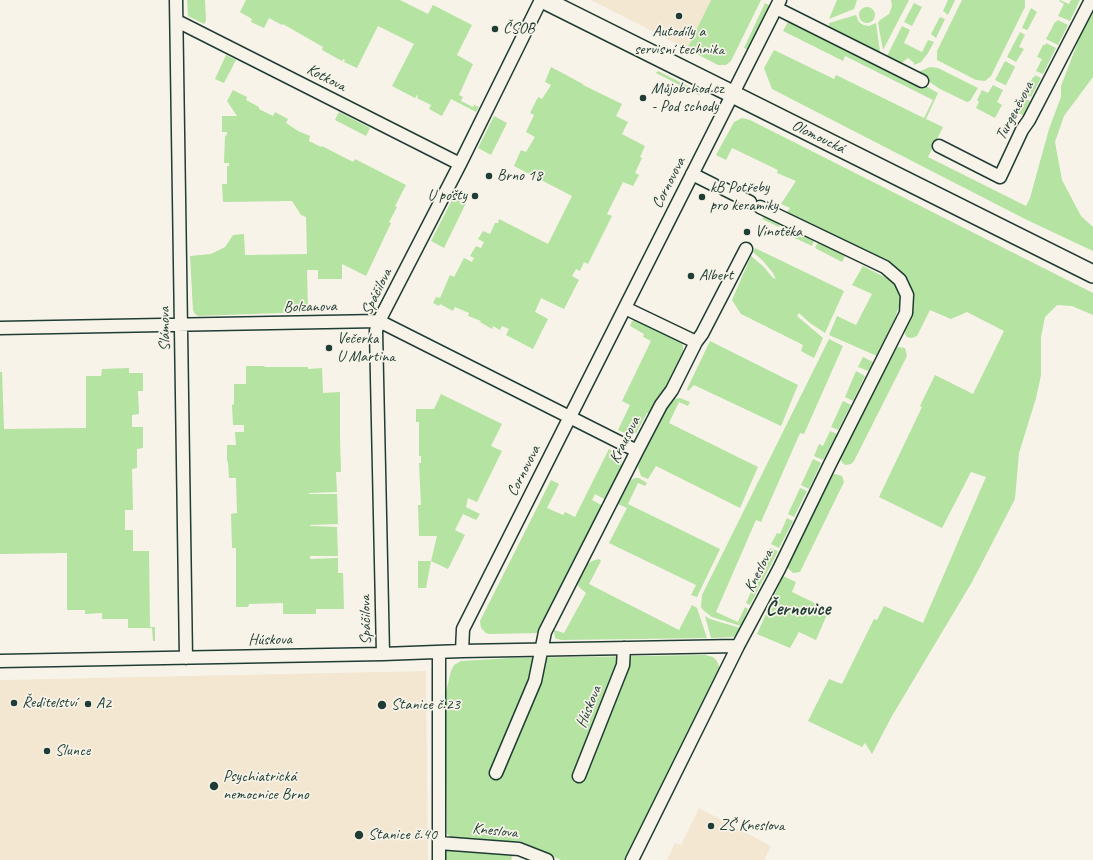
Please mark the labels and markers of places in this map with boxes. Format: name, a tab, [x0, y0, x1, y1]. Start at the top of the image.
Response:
marker: Autodíly a servisní technika	[674, 11, 684, 21]
place label: ČSOB	[503, 19, 535, 39]
place label: Autodíly a servisní technika	[634, 22, 724, 60]
marker: ČSOB	[490, 24, 500, 34]
place label: Můjobchod.cz - Pod schody	[651, 79, 724, 117]
marker: Můjobchod.cz - Pod schody	[638, 93, 648, 103]
place label: Brno 18	[497, 166, 542, 186]
marker: Brno 18	[484, 171, 494, 181]
place label: kB Potřeby pro keramiky	[710, 178, 778, 216]
place label: U pošty	[428, 186, 467, 206]
marker: U pošty	[470, 191, 480, 201]
marker: kB Potřeby pro keramiky	[697, 192, 707, 202]
place label: Vinotéka	[755, 222, 802, 242]
marker: Vinotéka	[742, 227, 752, 237]
place label: Albert	[699, 266, 733, 286]
marker: Albert	[686, 271, 696, 281]
place label: Večerka U Martina	[337, 329, 395, 367]
marker: Večerka U Martina	[324, 343, 334, 353]
place label: Ředitelství	[22, 693, 77, 713]
place label: A2	[96, 694, 111, 714]
place label: Stanice č.23	[391, 695, 460, 715]
marker: Ředitelství	[9, 698, 19, 708]
marker: A2	[83, 699, 93, 709]
marker: Stanice č.23	[376, 699, 388, 711]
place label: Slunce	[55, 741, 90, 761]
marker: Slunce	[42, 746, 52, 756]
place label: Psychiatrická nemocnice Brno	[223, 767, 309, 805]
marker: Psychiatrická nemocnice Brno	[208, 780, 220, 792]
place label: ZŠ Kneslova	[719, 816, 784, 836]
marker: ZŠ Kneslova	[706, 821, 716, 831]
place label: Stanice č.40	[368, 825, 437, 845]
marker: Stanice č.40	[353, 829, 365, 841]

